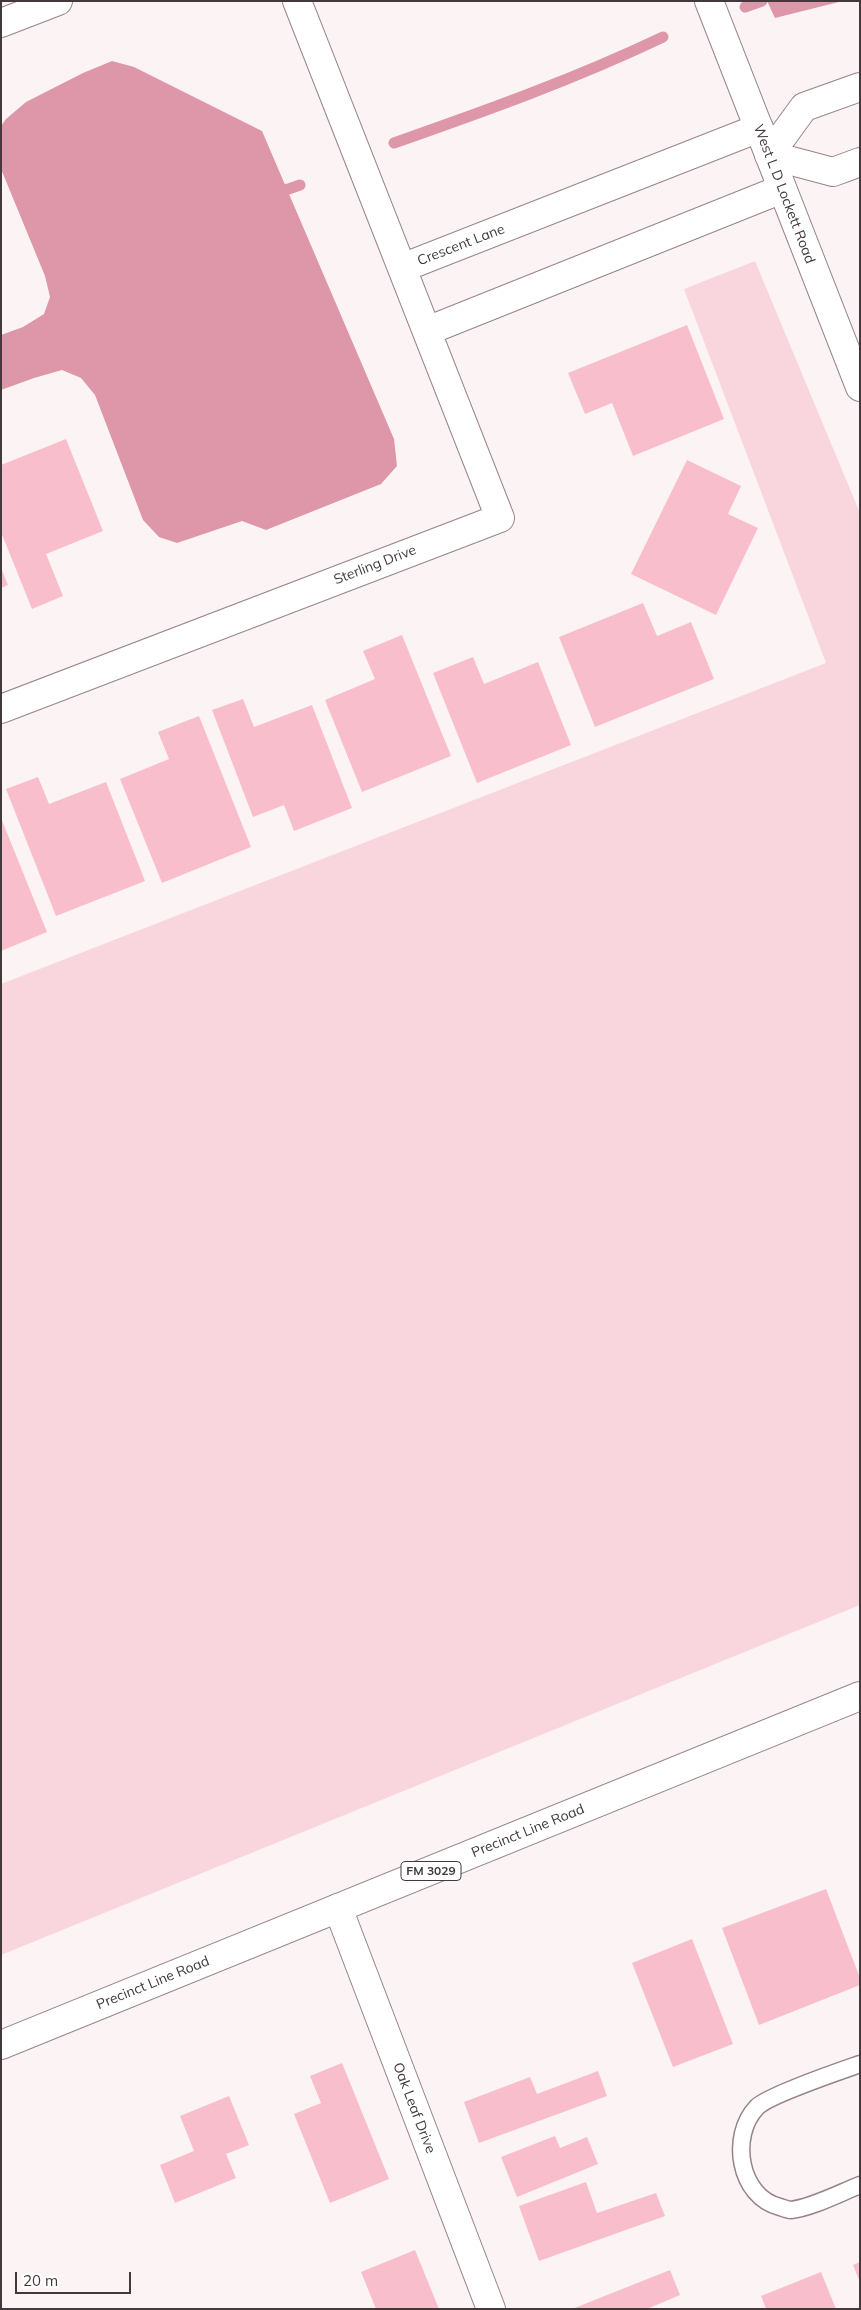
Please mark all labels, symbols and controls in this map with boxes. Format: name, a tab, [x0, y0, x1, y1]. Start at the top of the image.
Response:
street label: West L D Lockett Road	[750, 122, 818, 266]
street label: Crescent Lane	[415, 221, 507, 269]
street label: Sterling Drive	[331, 542, 419, 588]
street label: Precinct Line Road	[469, 1801, 587, 1861]
road number: FM 3029	[401, 1862, 461, 1880]
street label: Precinct Line Road	[94, 1953, 212, 2013]
street label: Oak Leaf Drive	[389, 2060, 439, 2156]
scale bar	[18, 2262, 134, 2294]
text: 20 m	[23, 2271, 58, 2290]

